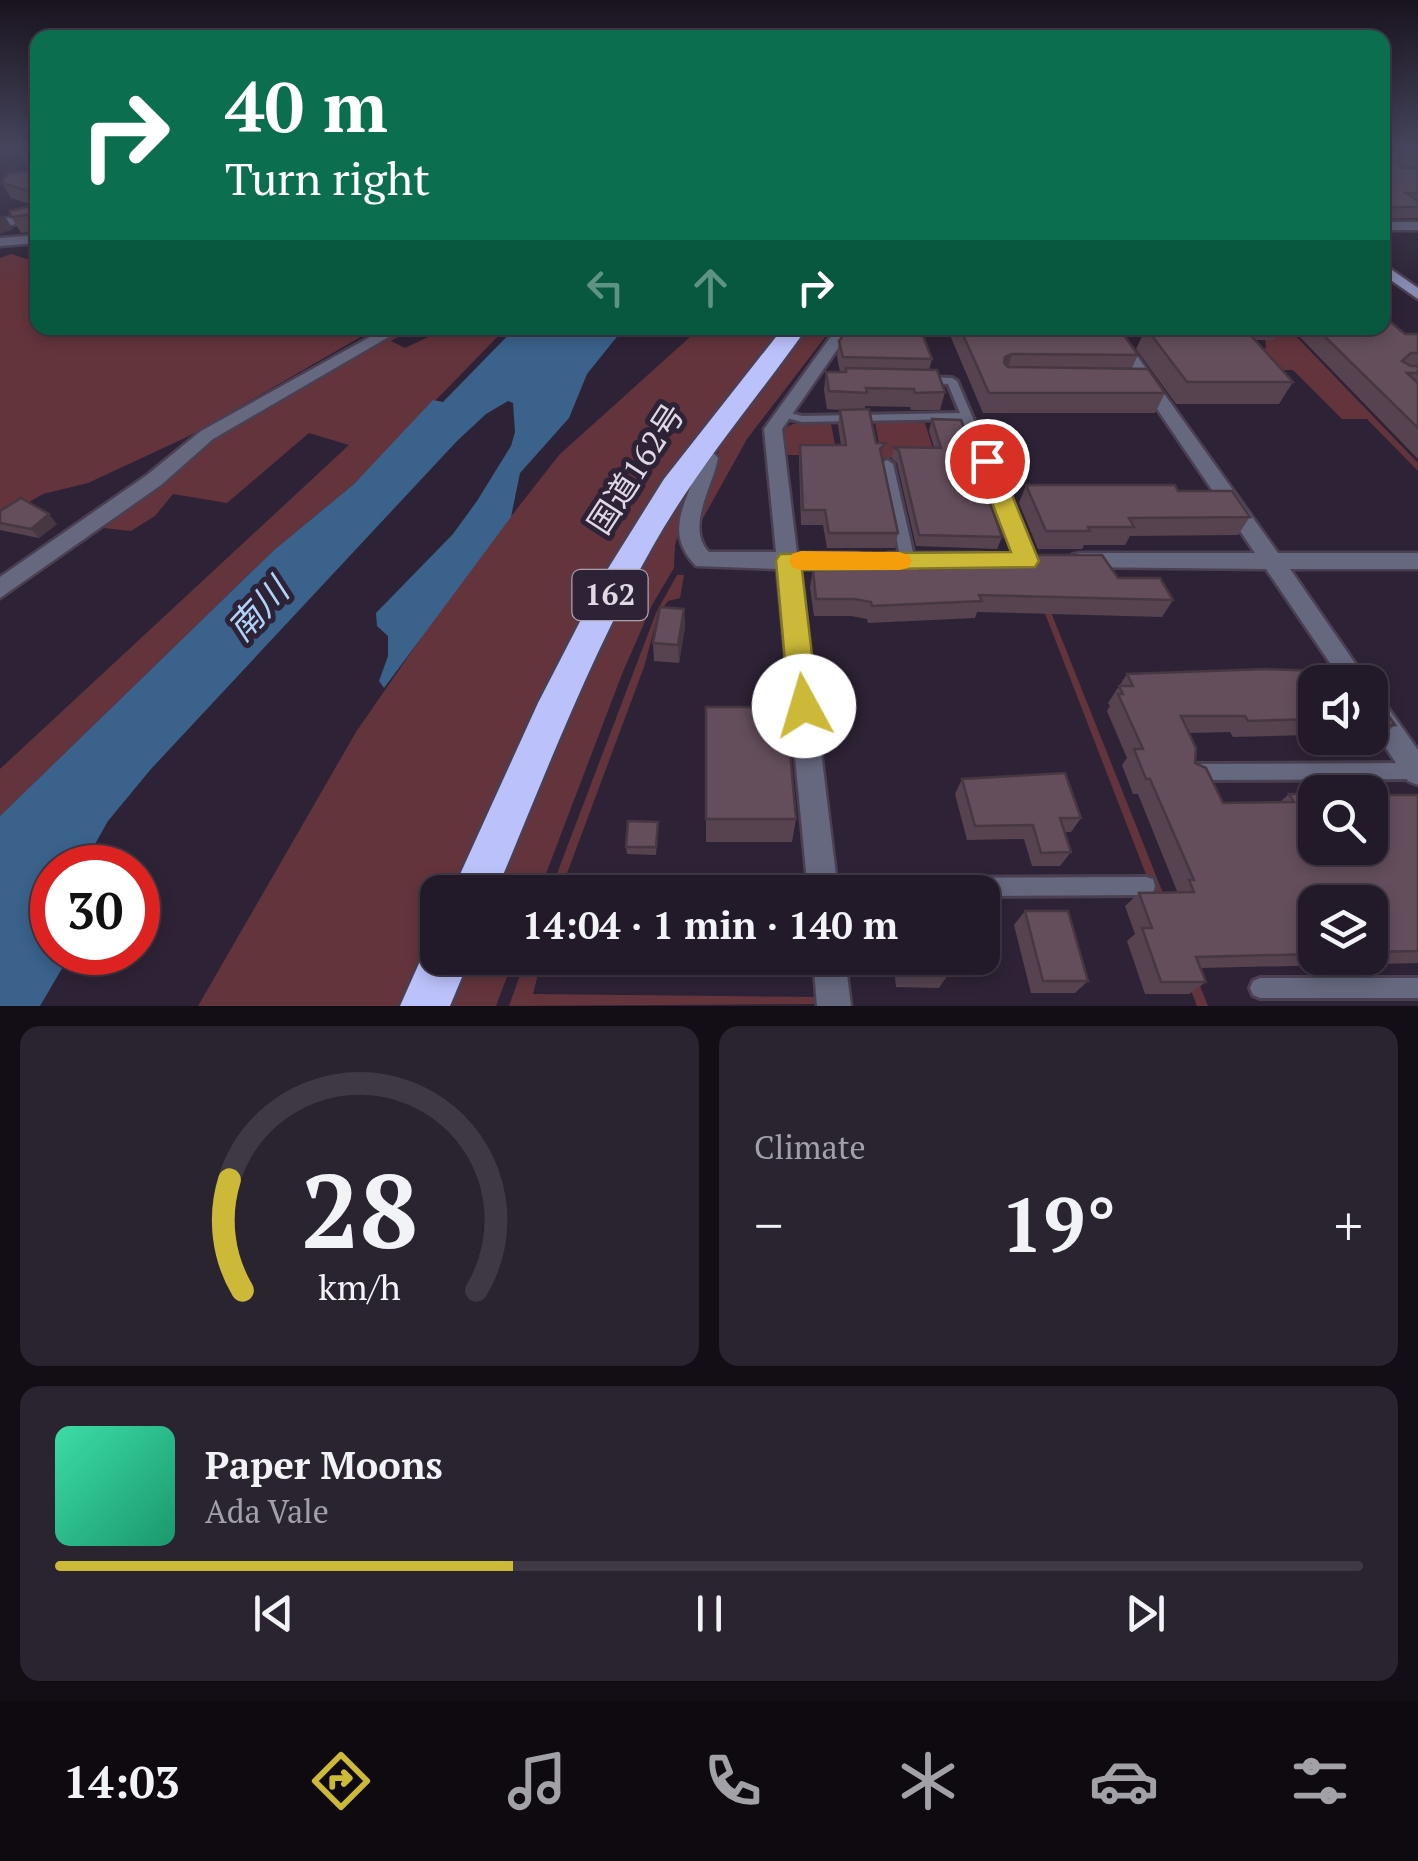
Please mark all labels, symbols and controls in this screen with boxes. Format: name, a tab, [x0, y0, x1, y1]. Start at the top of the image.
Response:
text: 40 m	[225, 59, 388, 152]
icon: right	[60, 70, 190, 200]
text: Turn right	[225, 148, 430, 208]
icon: left	[578, 260, 633, 315]
icon: ahead	[683, 260, 738, 315]
icon: right	[788, 260, 843, 315]
street label: 国道162号	[577, 395, 693, 542]
pin	[945, 419, 1030, 504]
icon: arrive	[960, 434, 1015, 489]
water label: 南川	[217, 565, 301, 651]
road number: 162	[572, 570, 648, 620]
position arrow	[752, 654, 856, 758]
map controls	[1298, 665, 1388, 975]
button: sound	[1298, 665, 1388, 755]
button: search	[1298, 775, 1388, 865]
speed limit sign: 30	[30, 845, 160, 975]
button: layers	[1298, 885, 1388, 975]
text: 14:04 · 1 min · 140 m	[522, 900, 898, 950]
text: Climate	[754, 1126, 866, 1168]
text: 28	[301, 1140, 418, 1278]
text: 19°	[1001, 1174, 1116, 1273]
text: −	[754, 1188, 783, 1261]
text: +	[1334, 1188, 1363, 1261]
text: km/h	[318, 1263, 401, 1310]
text: Paper Moons	[205, 1440, 443, 1490]
text: Ada Vale	[205, 1490, 329, 1532]
icon: previous	[246, 1586, 301, 1641]
icon: pause	[682, 1586, 737, 1641]
icon: next	[1118, 1586, 1173, 1641]
icon: directions	[306, 1746, 376, 1816]
icon: music	[502, 1746, 572, 1816]
icon: phone	[698, 1746, 768, 1816]
icon: climate	[893, 1746, 963, 1816]
icon: car	[1089, 1746, 1159, 1816]
icon: filters	[1285, 1746, 1355, 1816]
text: 14:03	[63, 1751, 180, 1811]

